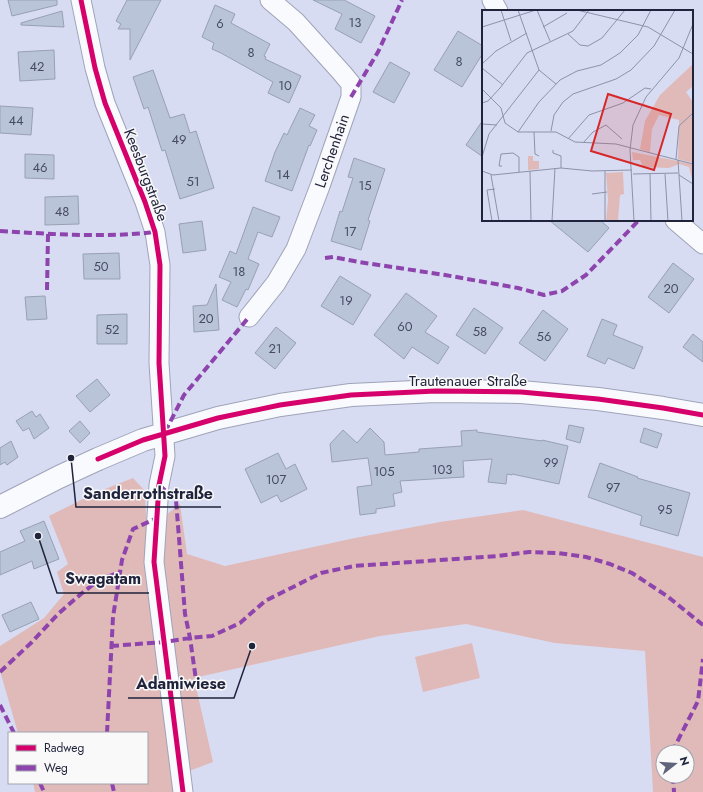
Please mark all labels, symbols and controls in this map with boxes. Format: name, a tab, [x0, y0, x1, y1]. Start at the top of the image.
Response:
inset map	[482, 10, 693, 221]
house number: 13	[349, 13, 361, 32]
house number: 6	[216, 14, 224, 33]
house number: 8	[247, 43, 255, 62]
house number: 8	[455, 52, 463, 71]
house number: 42	[30, 57, 44, 76]
house number: 10	[278, 76, 292, 95]
house number: 44	[8, 111, 24, 130]
street label: Lerchenhain	[309, 111, 355, 191]
street label: Keesburgstraße	[118, 125, 174, 225]
house number: 49	[171, 130, 187, 149]
house number: 46	[32, 158, 48, 177]
house number: 14	[276, 165, 290, 184]
house number: 51	[186, 172, 200, 191]
house number: 15	[358, 176, 372, 195]
house number: 48	[55, 202, 69, 221]
house number: 17	[344, 222, 357, 241]
house number: 50	[93, 257, 109, 276]
house number: 18	[233, 262, 245, 281]
house number: 20	[663, 279, 679, 298]
house number: 19	[339, 291, 353, 310]
house number: 20	[198, 309, 214, 328]
house number: 60	[397, 317, 413, 336]
house number: 52	[105, 320, 119, 339]
house number: 58	[473, 322, 487, 341]
house number: 56	[537, 327, 551, 346]
house number: 21	[268, 339, 282, 358]
street label: Trautenauer Straße	[409, 370, 527, 392]
house number: 99	[544, 453, 558, 472]
house number: 103	[432, 460, 452, 479]
house number: 105	[374, 462, 394, 481]
house number: 107	[266, 470, 286, 489]
house number: 97	[606, 478, 620, 497]
callout: Sanderrothstraße	[76, 479, 221, 507]
text: Sanderrothstraße	[83, 482, 213, 505]
house number: 95	[658, 500, 672, 519]
callout: Swagatam	[57, 565, 149, 593]
text: Swagatam	[65, 567, 141, 590]
callout: Adamiwiese	[128, 670, 234, 698]
text: Adamiwiese	[135, 672, 226, 695]
legend	[8, 732, 148, 784]
text: Radweg	[44, 739, 84, 757]
north arrow	[655, 744, 695, 784]
text: N	[676, 755, 693, 768]
text: Weg	[44, 759, 68, 777]

